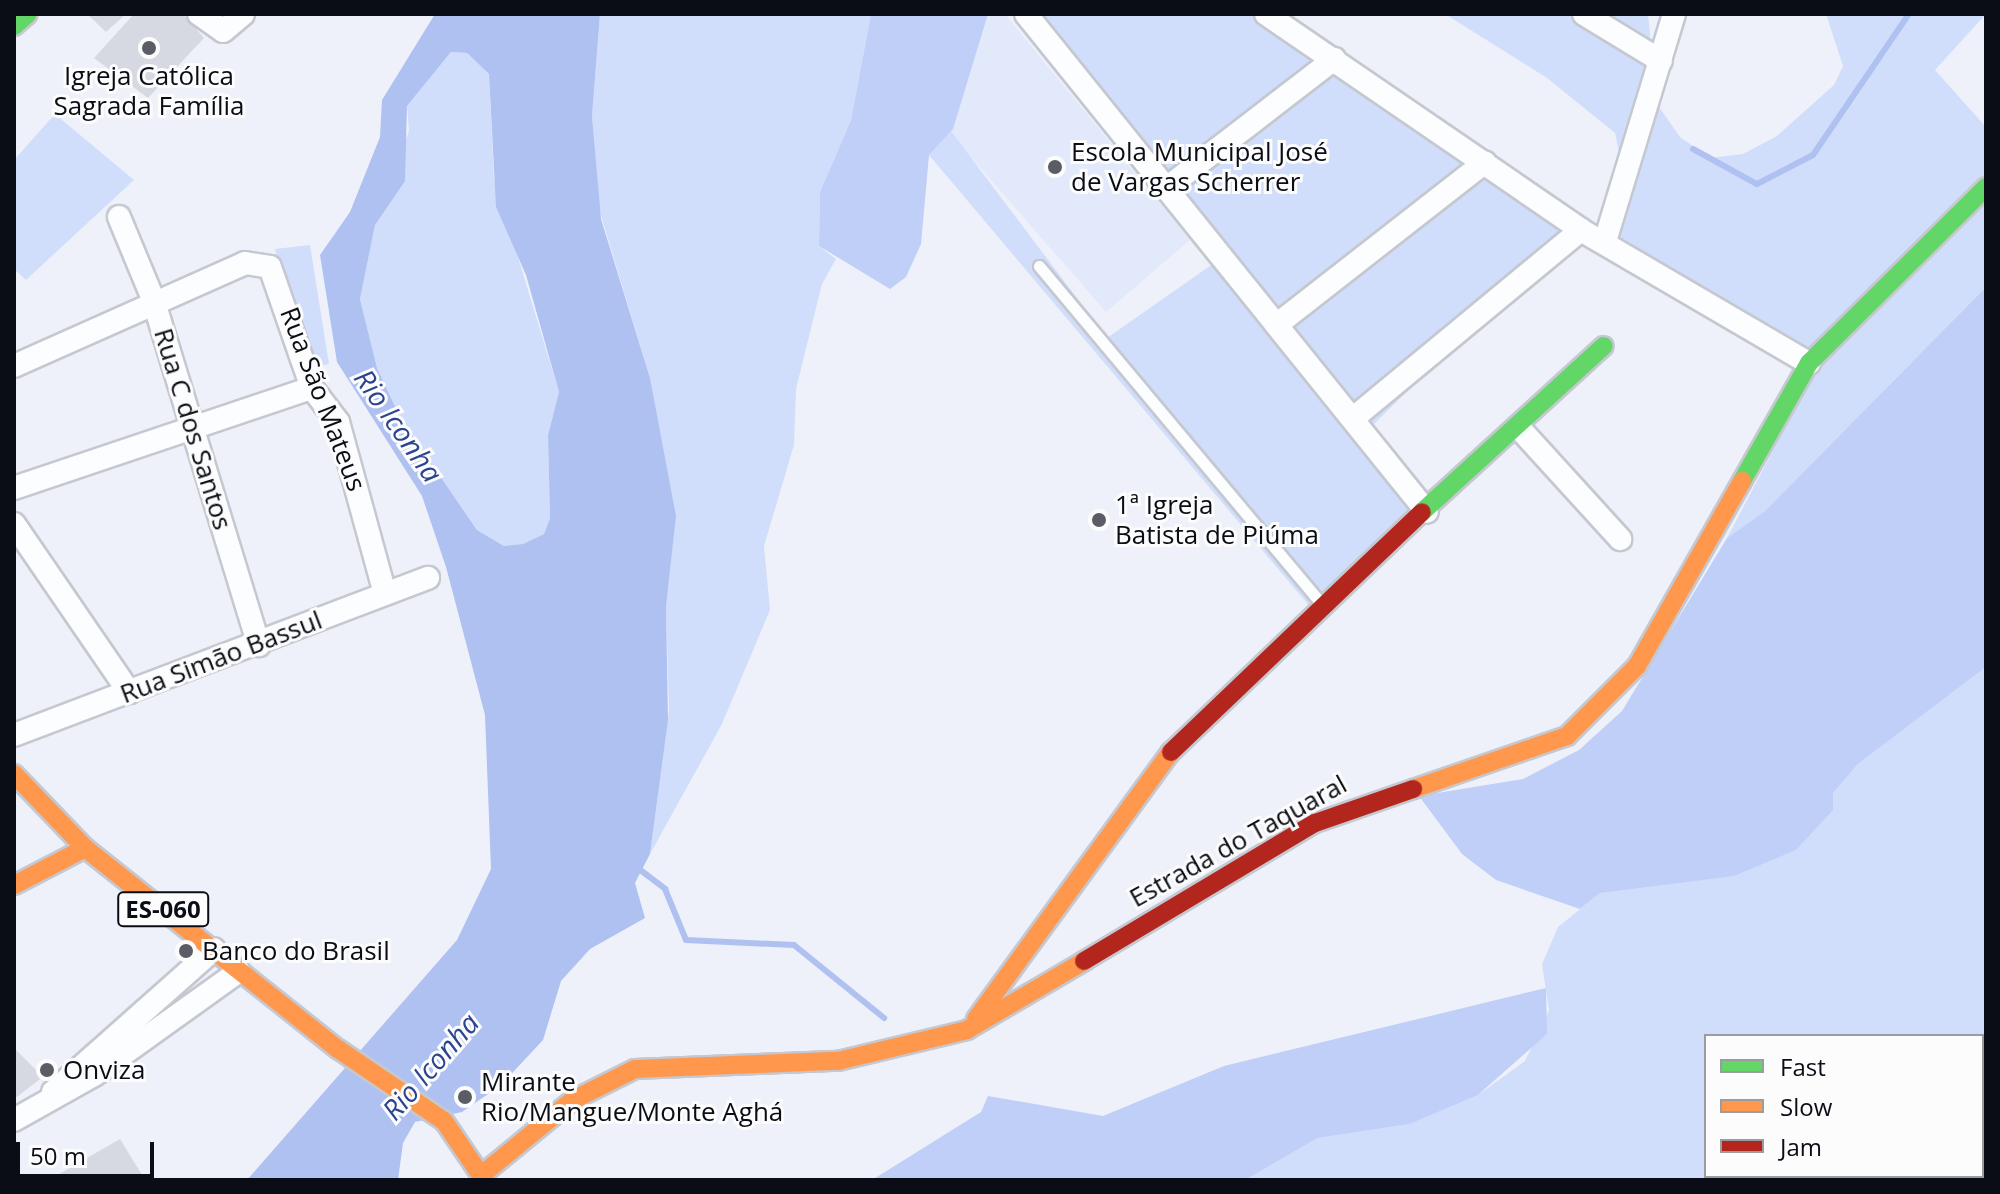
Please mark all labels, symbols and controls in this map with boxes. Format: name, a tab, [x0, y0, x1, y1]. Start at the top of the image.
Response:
marker: Igreja Católica Sagrada Família	[140, 39, 158, 57]
place label: Igreja Católica Sagrada Família	[53, 60, 245, 122]
place label: Escola Municipal José de Vargas Scherrer	[1071, 136, 1328, 198]
marker: Escola Municipal José de Vargas Scherrer	[1046, 158, 1064, 176]
street label: Rua São Mateus	[274, 303, 372, 495]
street label: Rua C dos Santos	[148, 325, 238, 533]
water label: Rio Iconha	[348, 362, 450, 488]
place label: 1ª Igreja Batista de Piúma	[1115, 489, 1319, 550]
marker: 1ª Igreja Batista de Piúma	[1090, 511, 1108, 529]
street label: Rua Simão Bassul	[116, 604, 326, 710]
street label: Estrada do Taquaral	[1124, 768, 1352, 914]
road number: ES-060	[117, 889, 209, 929]
place label: Banco do Brasil	[202, 935, 390, 967]
marker: Banco do Brasil	[177, 942, 195, 960]
water label: Rio Iconha	[375, 1006, 485, 1126]
legend	[1704, 1034, 1984, 1178]
text: Fast	[1780, 1050, 1826, 1083]
place label: Onviza	[63, 1054, 145, 1086]
marker: Onviza	[38, 1061, 56, 1079]
place label: Mirante Rio/Mangue/Monte Aghá	[481, 1066, 783, 1128]
marker: Mirante Rio/Mangue/Monte Aghá	[456, 1088, 474, 1106]
text: Slow	[1780, 1090, 1832, 1123]
scale bar	[20, 1126, 158, 1176]
text: Jam	[1780, 1130, 1822, 1163]
text: 50 m	[30, 1139, 86, 1172]

